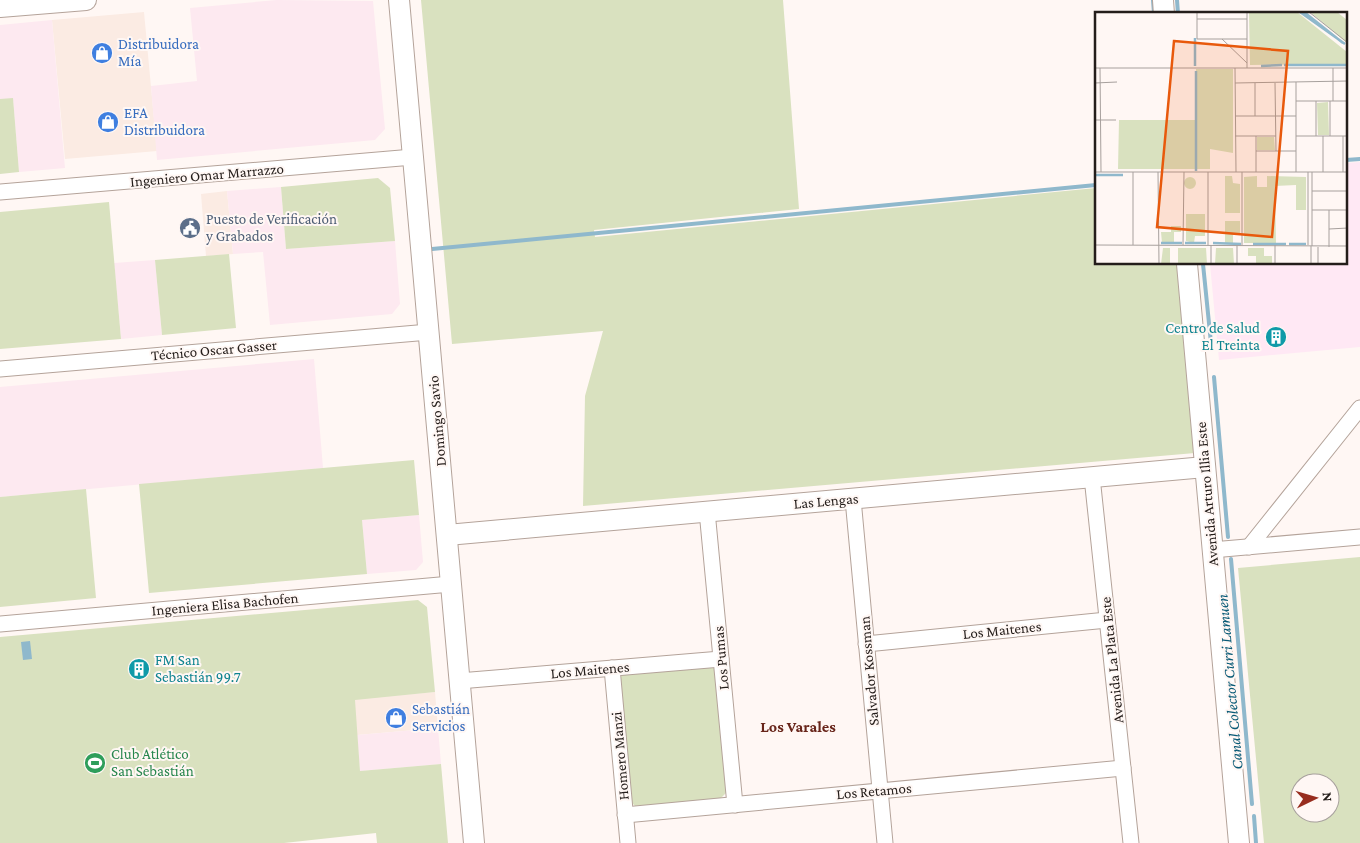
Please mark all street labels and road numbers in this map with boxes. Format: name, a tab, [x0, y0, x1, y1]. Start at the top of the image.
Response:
street label: Ingeniero Omar Marrazzo	[129, 160, 285, 191]
street label: Técnico Oscar Gasser	[150, 336, 278, 363]
street label: Domingo Savio	[425, 375, 450, 467]
street label: Avenida Arturo Illia Este	[1193, 421, 1221, 567]
street label: Las Lengas	[793, 490, 859, 513]
street label: Ingeniera Elisa Bachofen	[151, 590, 299, 619]
street label: Avenida La Plata Este	[1097, 596, 1127, 724]
street label: Salvador Kossman	[856, 616, 882, 726]
street label: Los Maitenes	[962, 618, 1042, 642]
street label: Los Pumas	[710, 625, 732, 691]
street label: Los Maitenes	[550, 659, 630, 681]
street label: Homero Manzi	[608, 711, 632, 801]
street label: Los Retamos	[836, 780, 912, 802]

